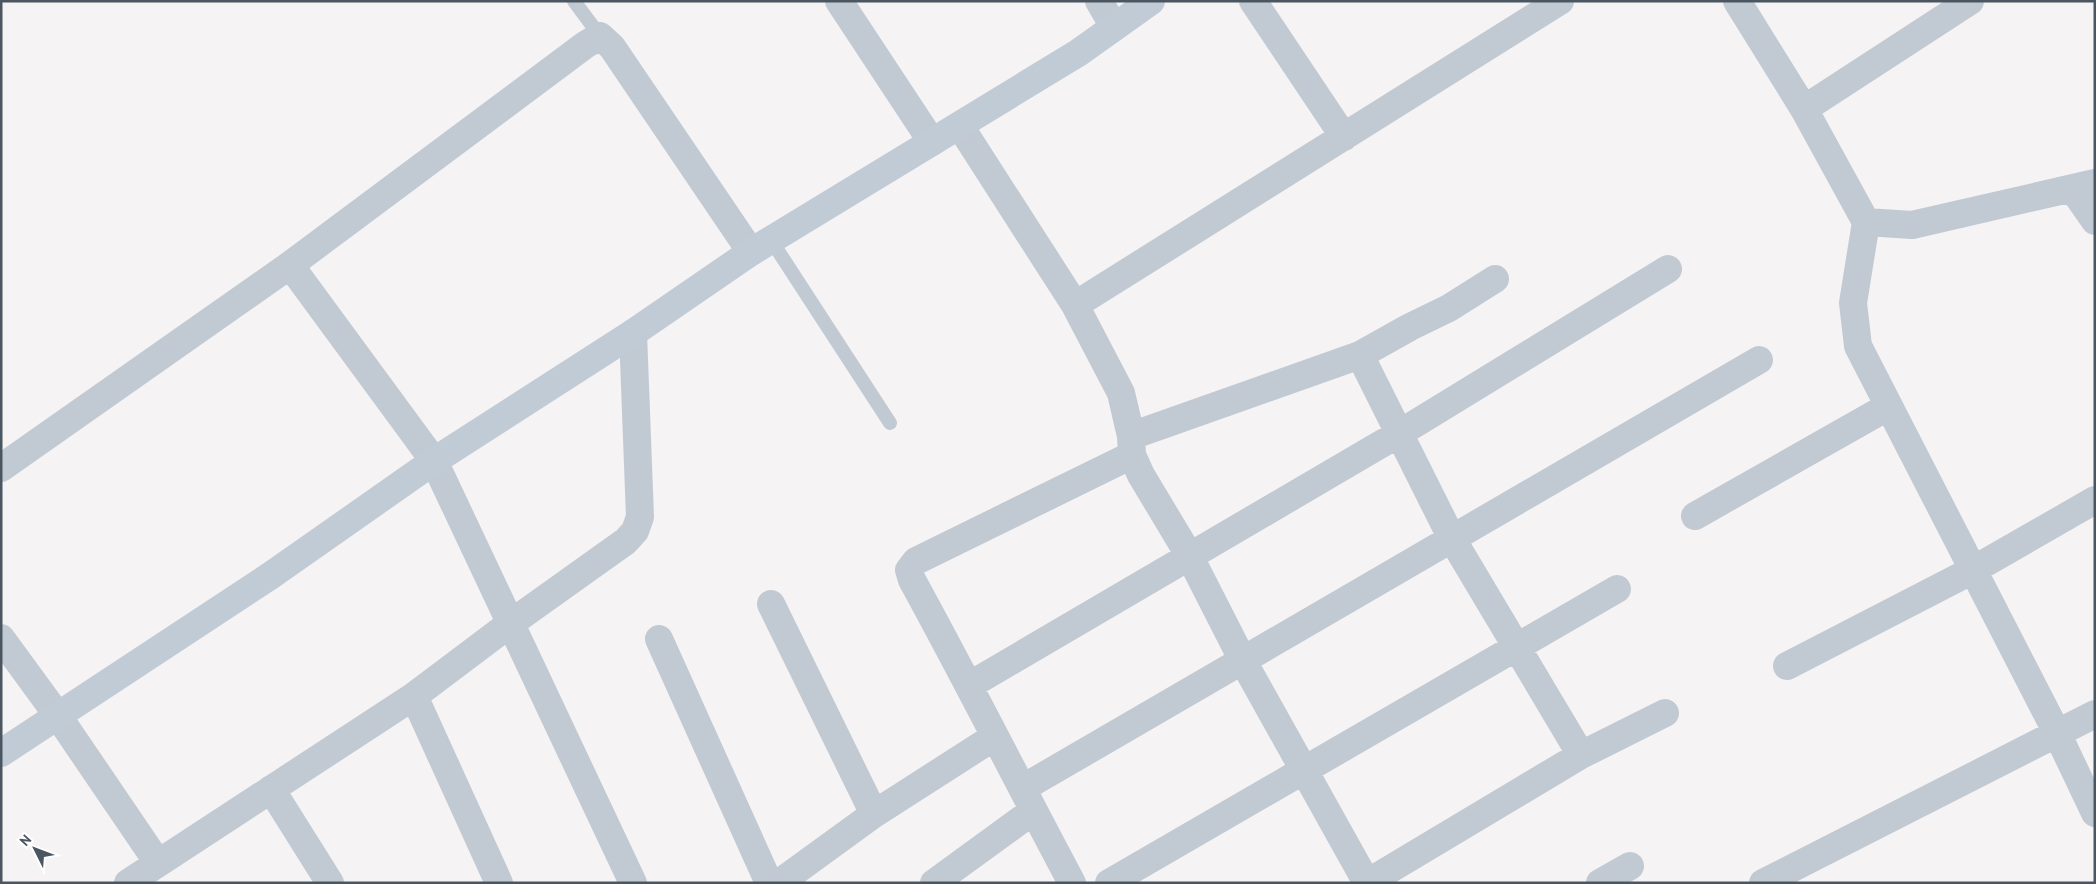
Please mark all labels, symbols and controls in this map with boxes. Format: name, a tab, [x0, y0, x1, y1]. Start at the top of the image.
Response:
north arrow	[10, 824, 60, 874]
text: N	[16, 831, 35, 850]

